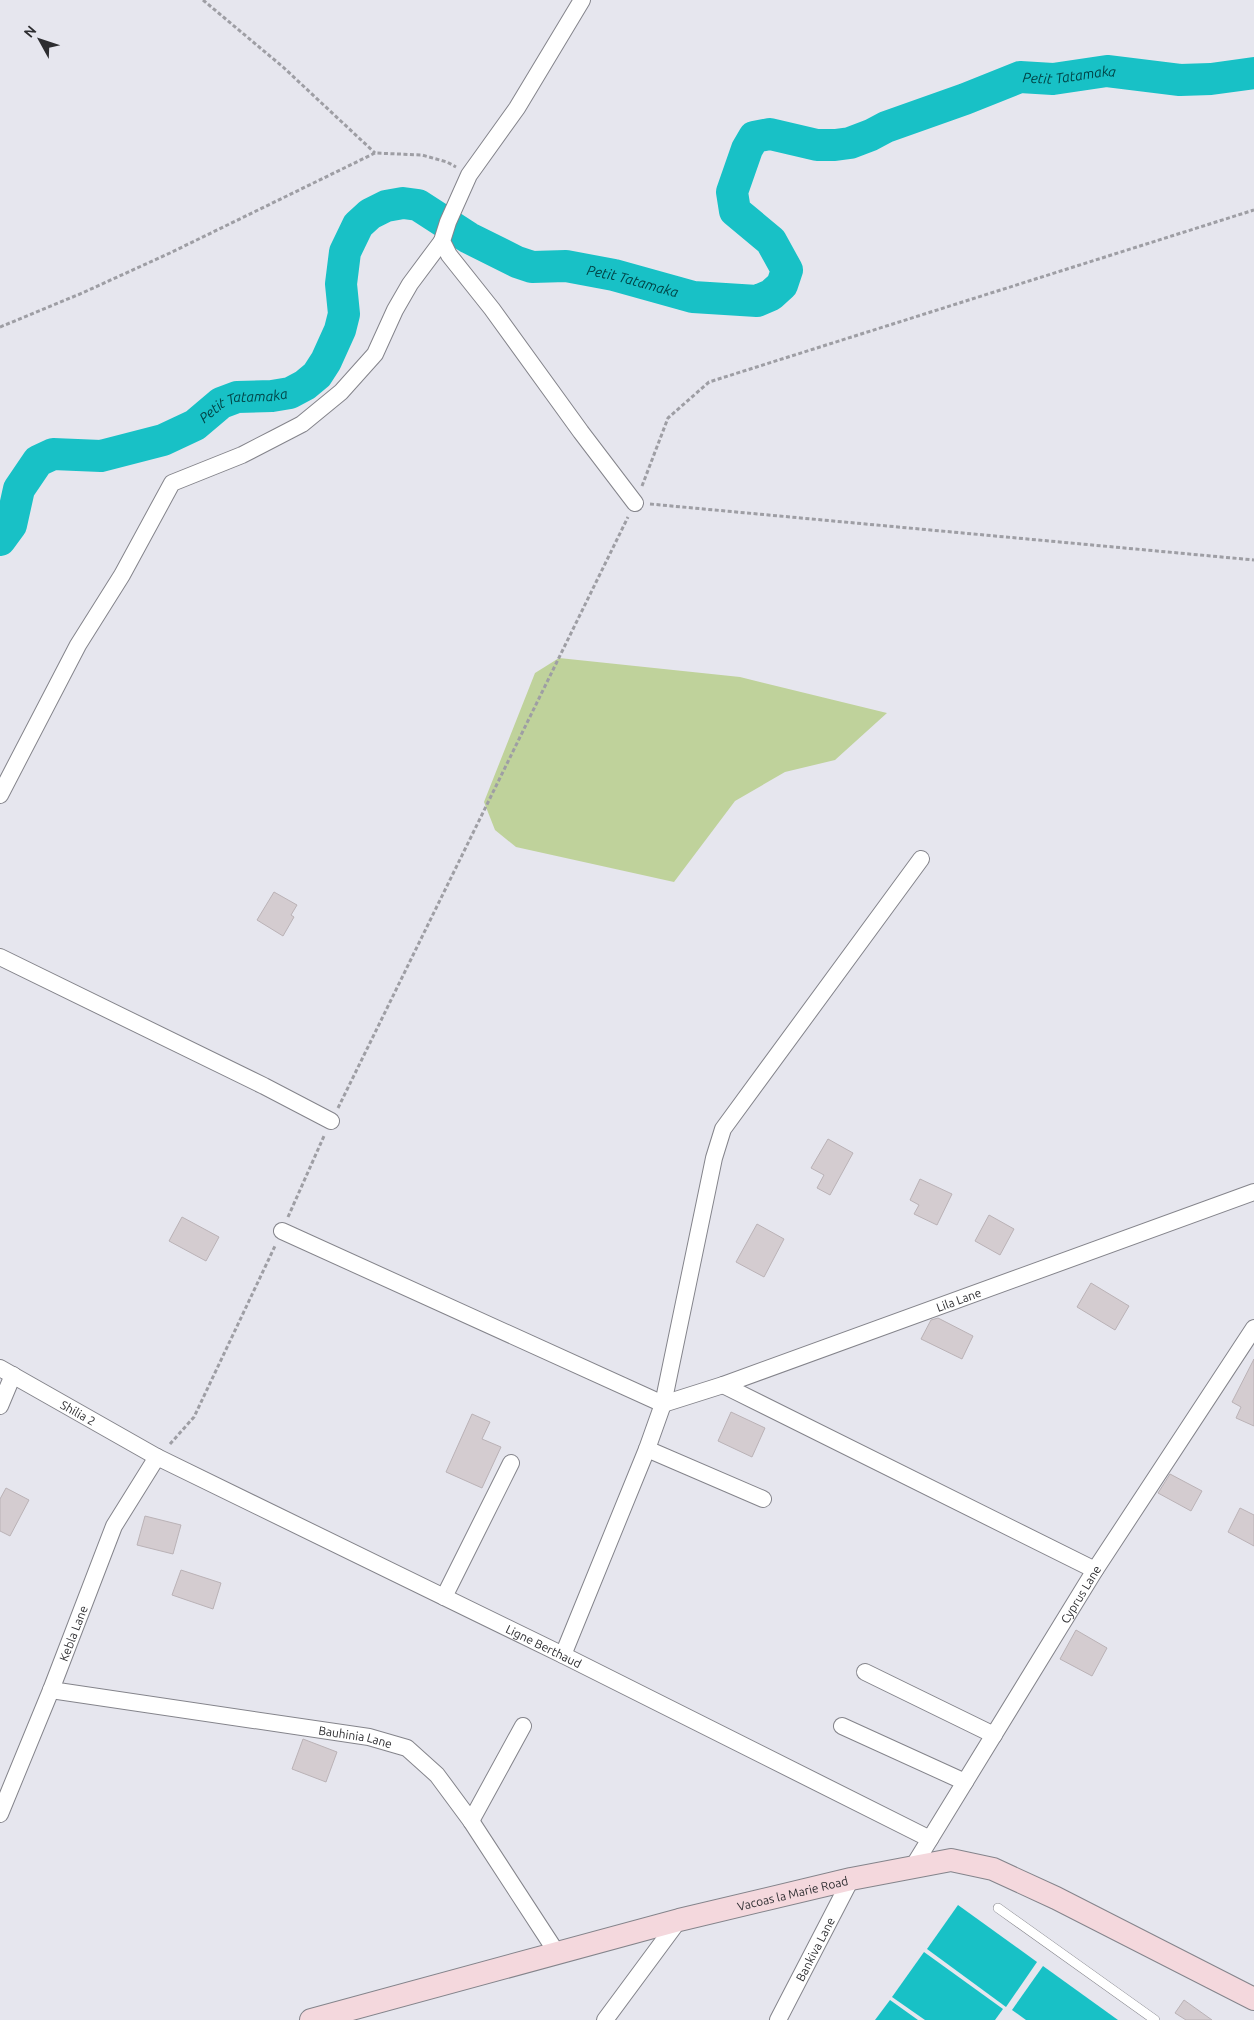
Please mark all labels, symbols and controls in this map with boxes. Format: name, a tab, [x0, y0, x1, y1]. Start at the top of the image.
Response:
north arrow	[15, 15, 65, 65]
text: N	[21, 22, 40, 41]
water label: Petit Tatamaka	[1022, 63, 1117, 87]
water label: Petit Tatamaka	[586, 262, 681, 301]
water label: Petit Tatamaka	[196, 385, 289, 426]
street label: Lila Lane	[934, 1285, 983, 1314]
street label: Shilia 2	[59, 1397, 98, 1427]
street label: Cyprus Lane	[1058, 1563, 1103, 1625]
street label: Kebla Lane	[56, 1603, 89, 1663]
street label: Ligne Berthaud	[504, 1622, 584, 1670]
street label: Bauhinia Lane	[318, 1723, 394, 1750]
street label: Vacoas la Marie Road	[736, 1873, 849, 1912]
street label: Bankiva Lane	[793, 1915, 837, 1983]

